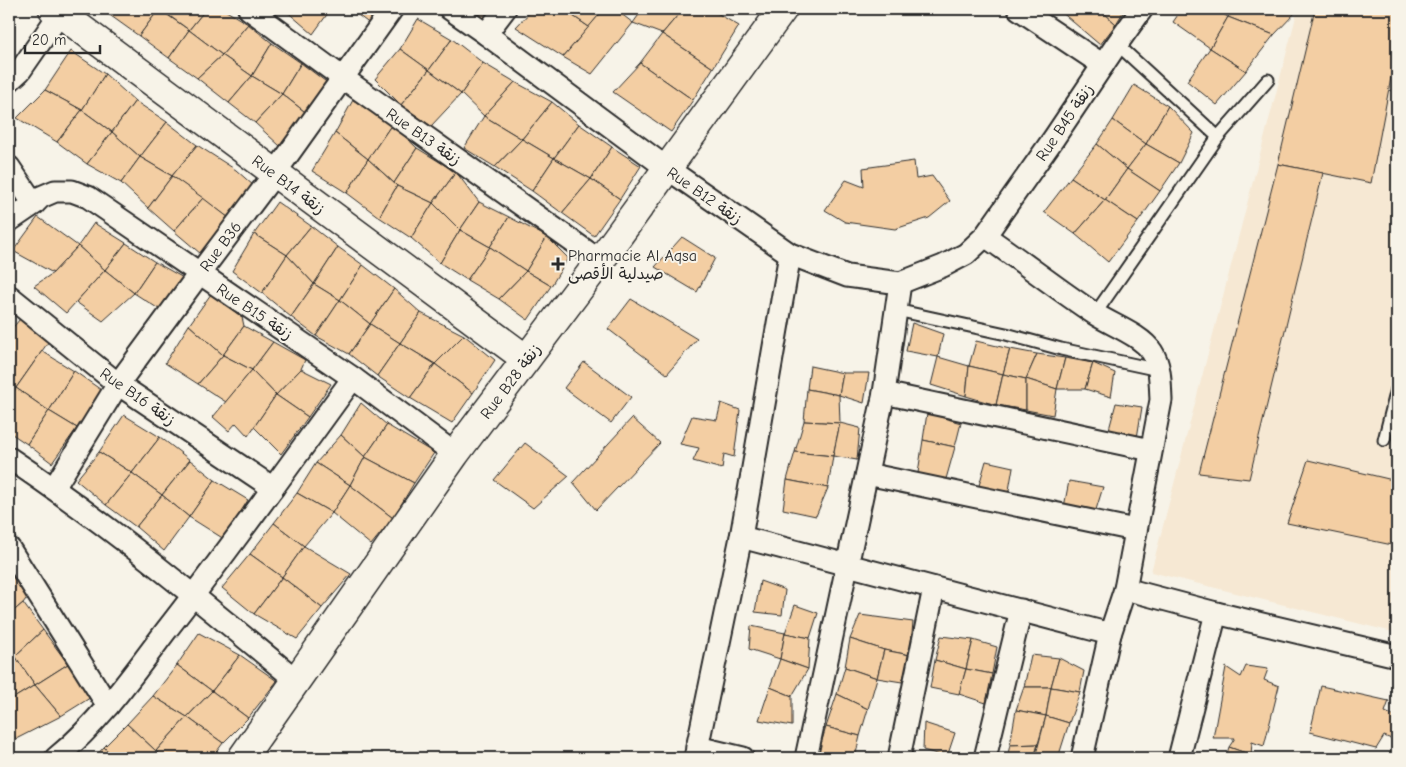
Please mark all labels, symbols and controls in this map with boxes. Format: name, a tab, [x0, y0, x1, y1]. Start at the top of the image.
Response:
scale bar	[25, 22, 100, 54]
text: 20 m	[32, 31, 66, 49]
street label: Rue B45 زنقة	[1032, 81, 1097, 164]
street label: Rue B13 زنقة	[383, 104, 464, 169]
street label: Rue B14 زنقة	[248, 152, 328, 218]
street label: Rue B12 زنقة	[664, 163, 745, 228]
street label: Rue B36	[196, 218, 245, 275]
place label: Pharmacie Al Aqsa صيدلية الأقصى	[568, 247, 697, 284]
marker: Pharmacie Al Aqsa صيدلية الأقصى	[552, 258, 564, 270]
street label: Rue B15 زنقة	[213, 280, 296, 344]
street label: Rue B28 زنقة	[477, 341, 545, 423]
street label: Rue B16 زنقة	[96, 364, 178, 429]

